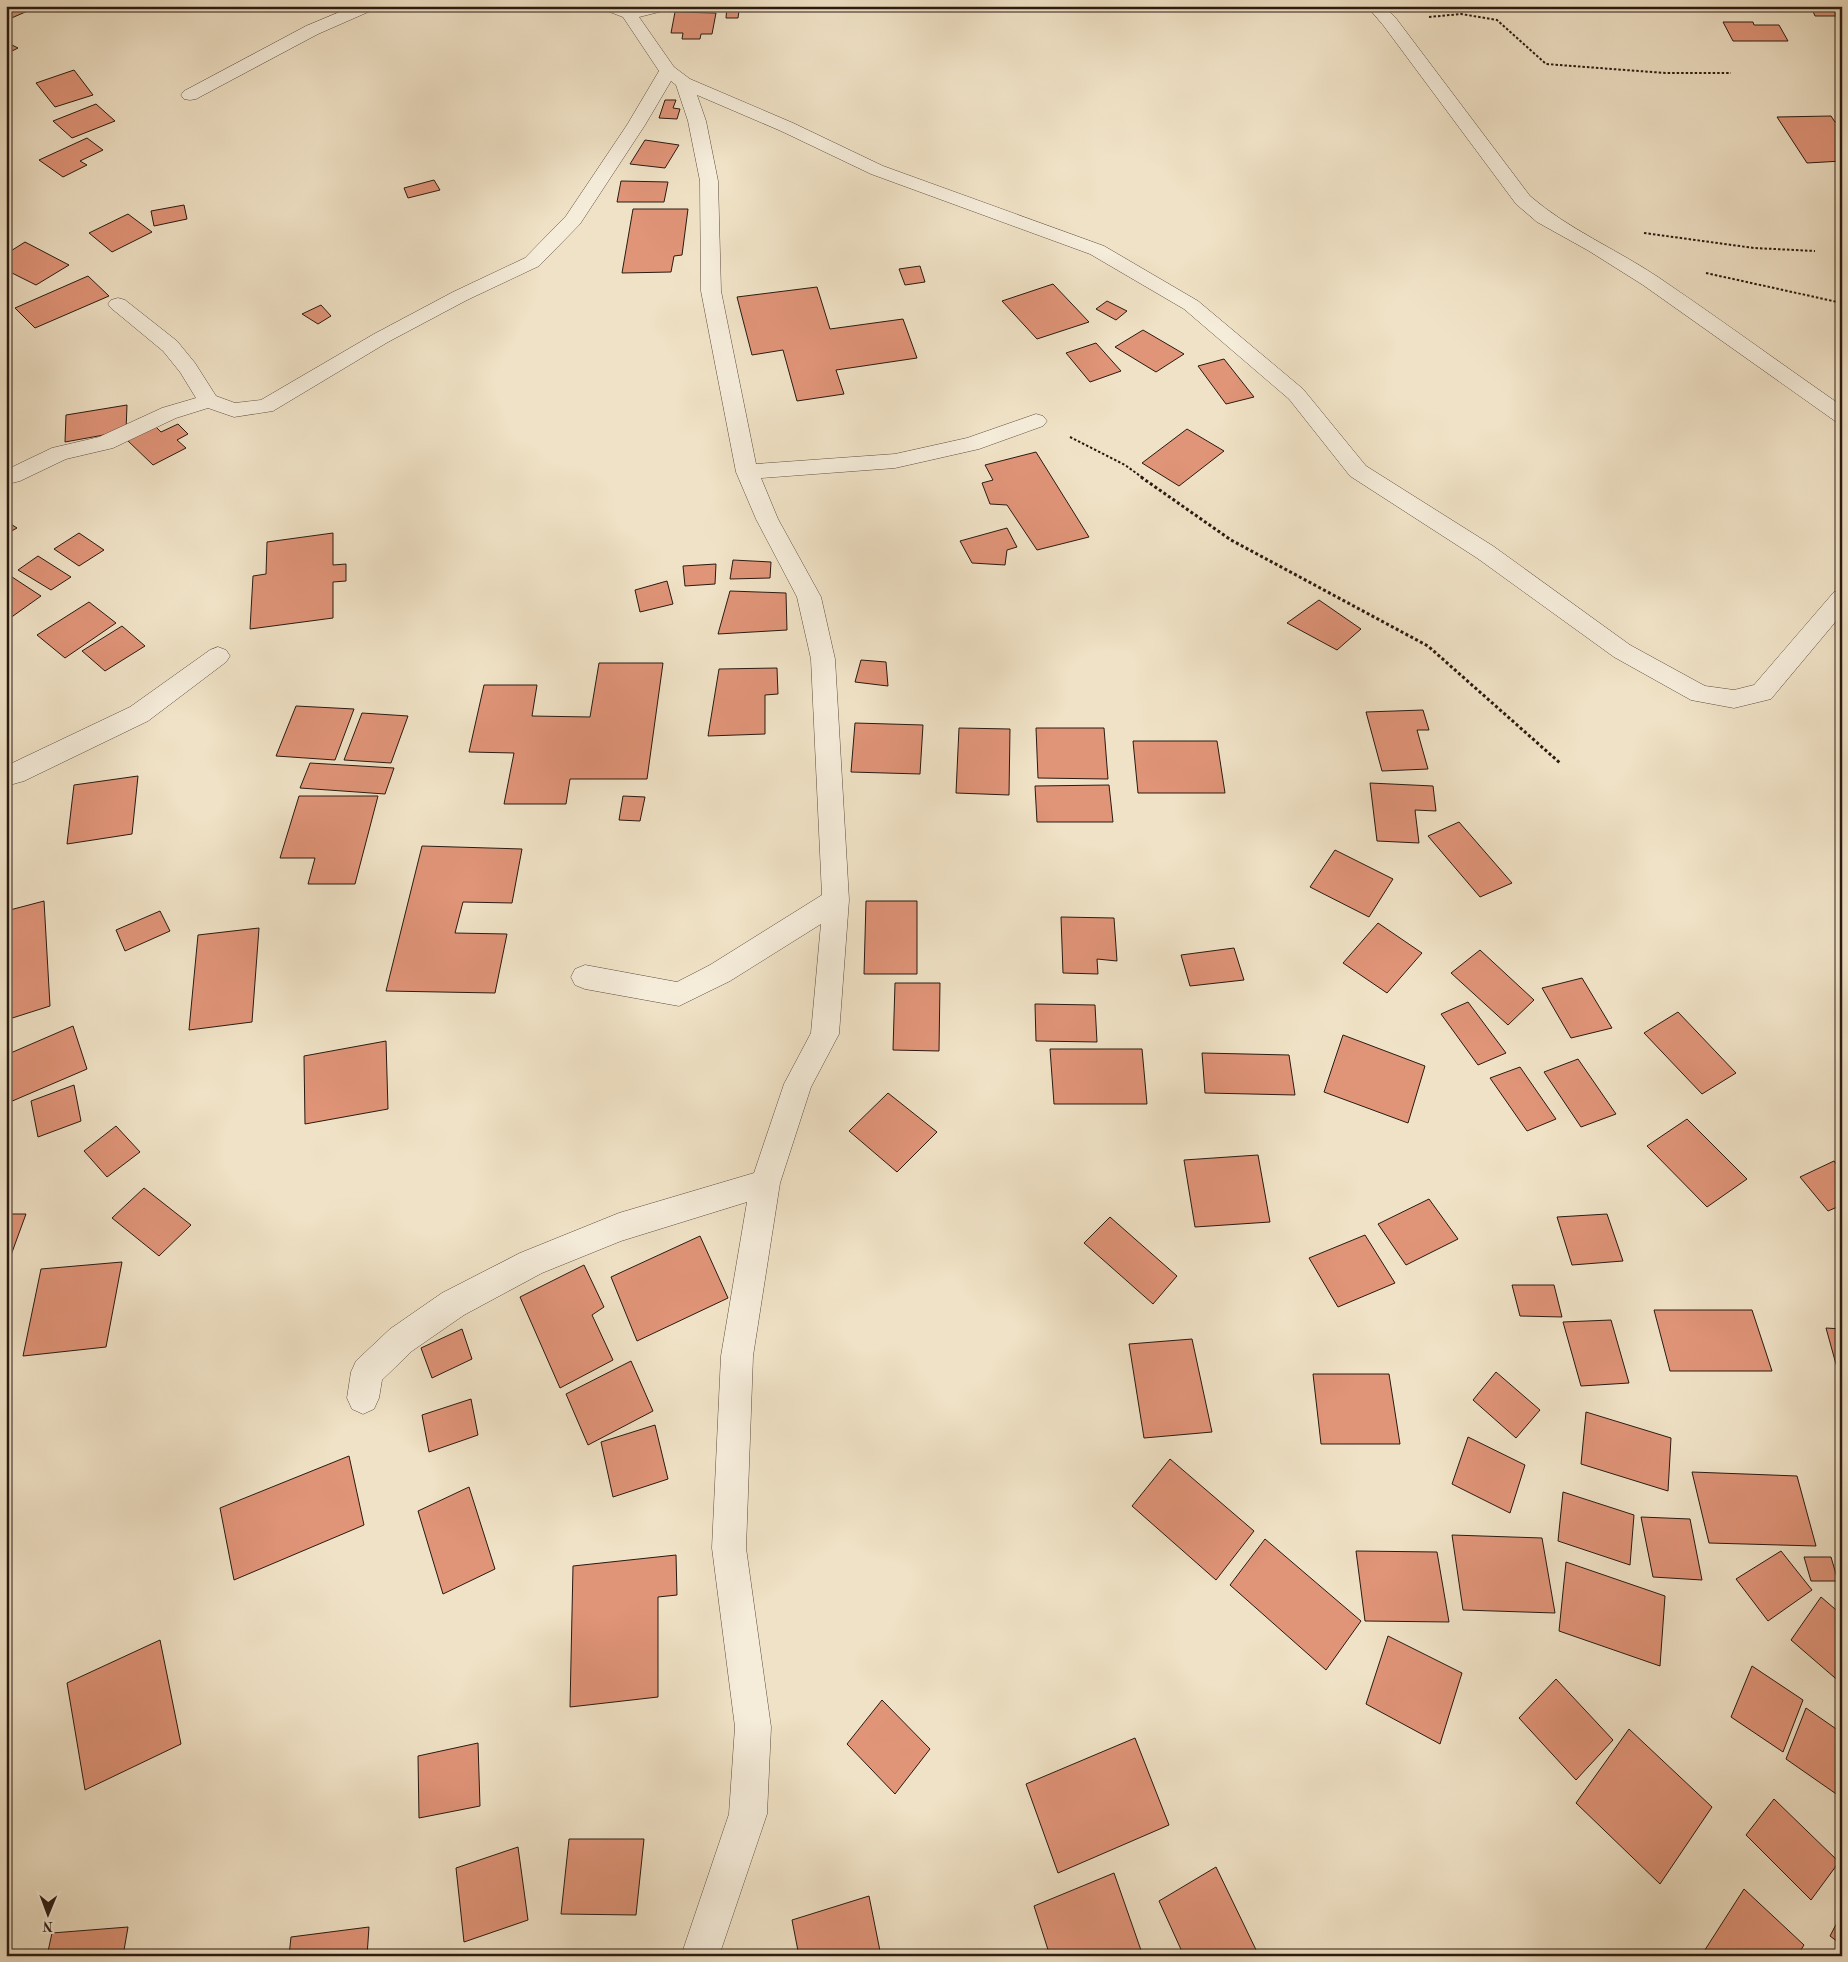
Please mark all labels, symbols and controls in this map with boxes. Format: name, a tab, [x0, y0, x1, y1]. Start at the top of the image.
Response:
north arrow	[22, 1890, 72, 1940]
text: N	[42, 1919, 53, 1933]

